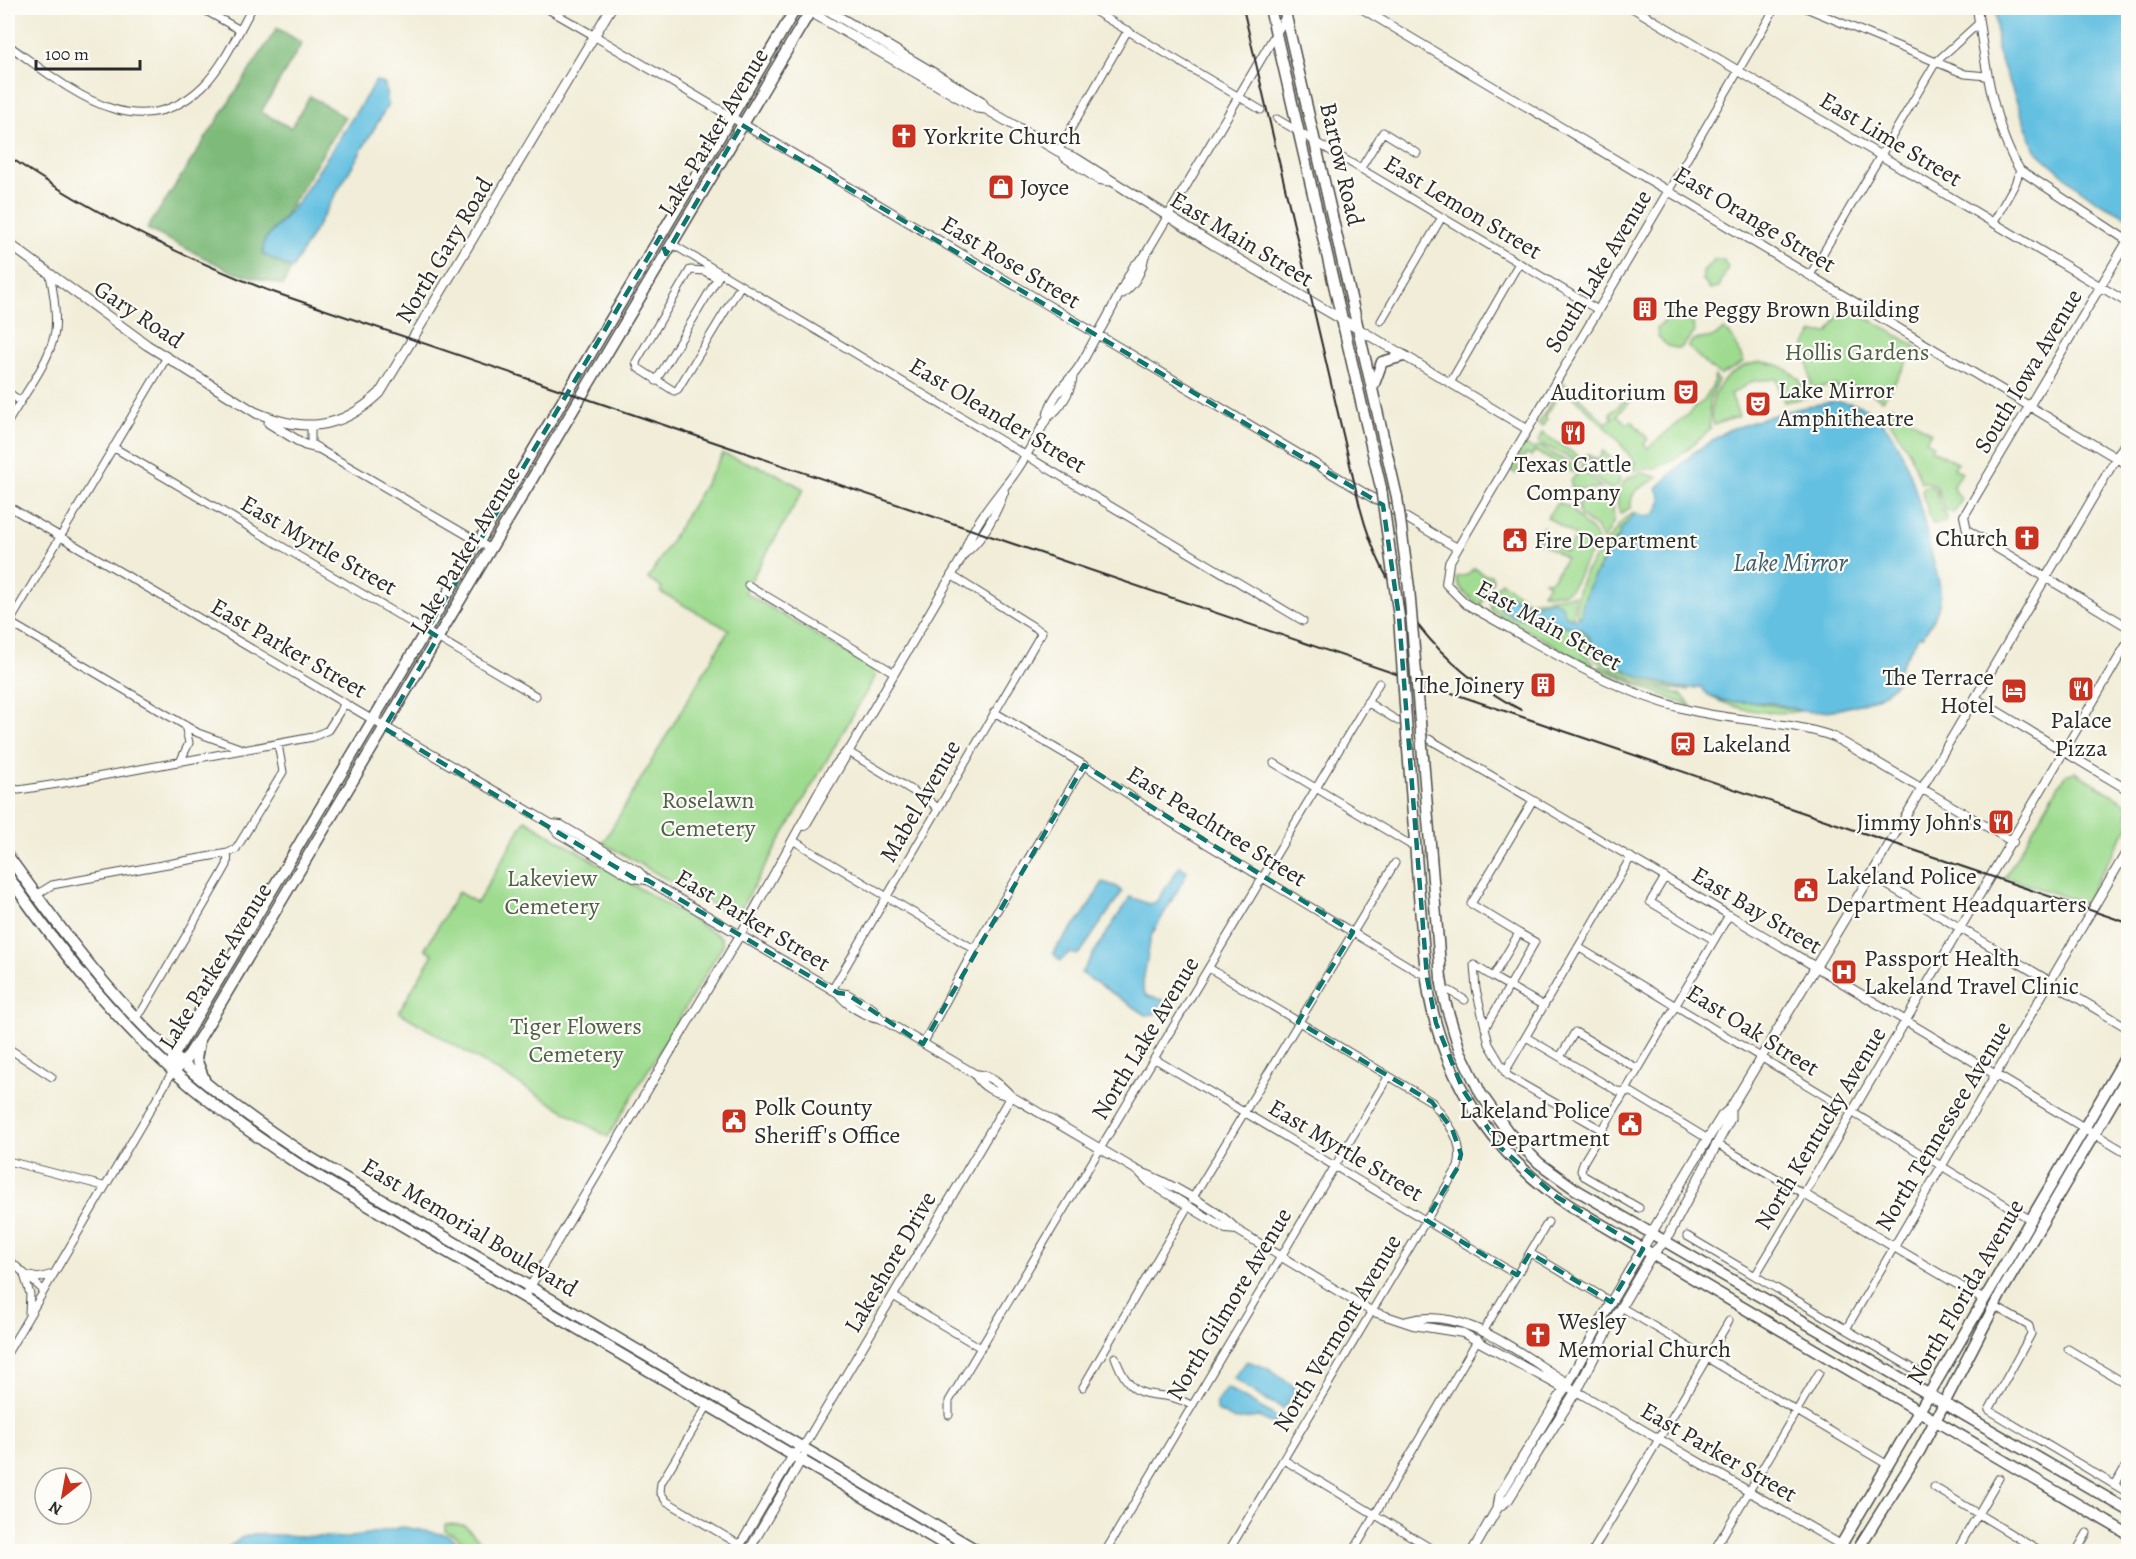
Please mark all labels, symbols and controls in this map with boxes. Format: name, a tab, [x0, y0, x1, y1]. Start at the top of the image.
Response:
scale bar	[36, 33, 140, 71]
text: 100 m	[45, 42, 89, 66]
street label: Lake Parker Avenue	[650, 42, 776, 222]
street label: East Lime Street	[1814, 84, 1968, 194]
street label: Bartow Road	[1312, 99, 1372, 229]
place label: Yorkrite Church	[923, 120, 1081, 152]
church icon: Yorkrite Church	[889, 121, 919, 151]
street label: East Lemon Street	[1378, 147, 1548, 267]
street label: East Orange Street	[1668, 158, 1842, 280]
street label: North Gary Road	[388, 171, 500, 329]
place label: Joyce	[1020, 171, 1069, 203]
shop icon: Joyce	[986, 172, 1016, 202]
street label: East Main Street	[1164, 184, 1320, 295]
street label: South Lake Avenue	[1537, 184, 1659, 358]
street label: East Rose Street	[935, 208, 1087, 316]
street label: Gary Road	[88, 272, 190, 356]
street label: South Iowa Avenue	[1966, 283, 2090, 459]
place label: The Peggy Brown Building	[1664, 293, 1920, 325]
building icon: The Peggy Brown Building	[1630, 294, 1660, 324]
park label: Hollis Gardens	[1785, 336, 1929, 368]
street label: East Oleander Street	[903, 349, 1093, 481]
place label: Lake Mirror Amphitheatre	[1777, 374, 1914, 434]
place label: Auditorium	[1550, 376, 1666, 408]
theatre icon: Auditorium	[1671, 377, 1701, 407]
theatre icon: Lake Mirror Amphitheatre	[1743, 389, 1773, 419]
restaurant icon: Texas Cattle Company	[1558, 418, 1588, 448]
place label: Texas Cattle Company	[1514, 448, 1632, 508]
street label: Lake Parker Avenue	[402, 460, 528, 640]
street label: East Myrtle Street	[235, 487, 403, 603]
place label: Church	[1935, 522, 2008, 554]
church icon: Church	[2012, 523, 2042, 553]
place label: Fire Department	[1534, 524, 1697, 556]
public building icon: Fire Department	[1500, 525, 1530, 555]
water label: Lake Mirror	[1733, 545, 1848, 580]
street label: East Main Street	[1470, 572, 1628, 678]
street label: East Parker Street	[205, 590, 373, 706]
place label: The Terrace Hotel	[1882, 661, 1994, 721]
place label: The Joinery	[1415, 669, 1524, 701]
building icon: The Joinery	[1528, 670, 1558, 700]
restaurant icon: Palace Pizza	[2066, 674, 2096, 704]
hotel icon: The Terrace Hotel	[1999, 676, 2029, 706]
place label: Palace Pizza	[2050, 704, 2112, 764]
place label: Lakeland	[1702, 728, 1791, 760]
station icon: Lakeland	[1668, 729, 1698, 759]
street label: Mabel Avenue	[872, 734, 968, 868]
street label: East Peachtree Street	[1121, 758, 1313, 894]
park label: Roselawn Cemetery	[661, 784, 756, 844]
place label: Jimmy John's	[1856, 806, 1982, 838]
restaurant icon: Jimmy John's	[1986, 807, 2016, 837]
street label: East Bay Street	[1686, 858, 1828, 962]
place label: Lakeland Police Department Headquarters	[1826, 860, 2087, 920]
street label: East Parker Street	[670, 861, 837, 979]
park label: Lakeview Cemetery	[505, 862, 600, 922]
public building icon: Lakeland Police Department Headquarters	[1791, 875, 1821, 905]
street label: Lake Parker Avenue	[151, 877, 279, 1055]
place label: Passport Health Lakeland Travel Clinic	[1864, 942, 2079, 1002]
street label: North Lake Avenue	[1084, 950, 1206, 1126]
hospital icon: Passport Health Lakeland Travel Clinic	[1829, 957, 1859, 987]
street label: East Oak Street	[1681, 977, 1825, 1084]
park label: Tiger Flowers Cemetery	[510, 1010, 642, 1070]
street label: North Tennessee Avenue	[1868, 1015, 2018, 1237]
street label: North Kentucky Avenue	[1747, 1020, 1893, 1236]
place label: Polk County Sheriff's Office	[754, 1091, 900, 1151]
street label: East Myrtle Street	[1263, 1091, 1429, 1209]
place label: Lakeland Police Department	[1459, 1094, 1610, 1154]
public building icon: Polk County Sheriff's Office	[719, 1106, 749, 1136]
public building icon: Lakeland Police Department	[1615, 1109, 1645, 1139]
street label: East Memorial Boulevard	[356, 1150, 584, 1304]
street label: Lakeshore Drive	[837, 1185, 943, 1339]
street label: North Florida Avenue	[1899, 1193, 2031, 1391]
street label: North Gilmore Avenue	[1159, 1202, 1299, 1406]
street label: North Vermont Avenue	[1265, 1228, 1409, 1438]
place label: Wesley Memorial Church	[1557, 1305, 1731, 1365]
church icon: Wesley Memorial Church	[1523, 1320, 1553, 1350]
street label: East Parker Street	[1635, 1394, 1803, 1510]
north arrow	[33, 1466, 93, 1526]
text: N	[45, 1495, 66, 1520]

